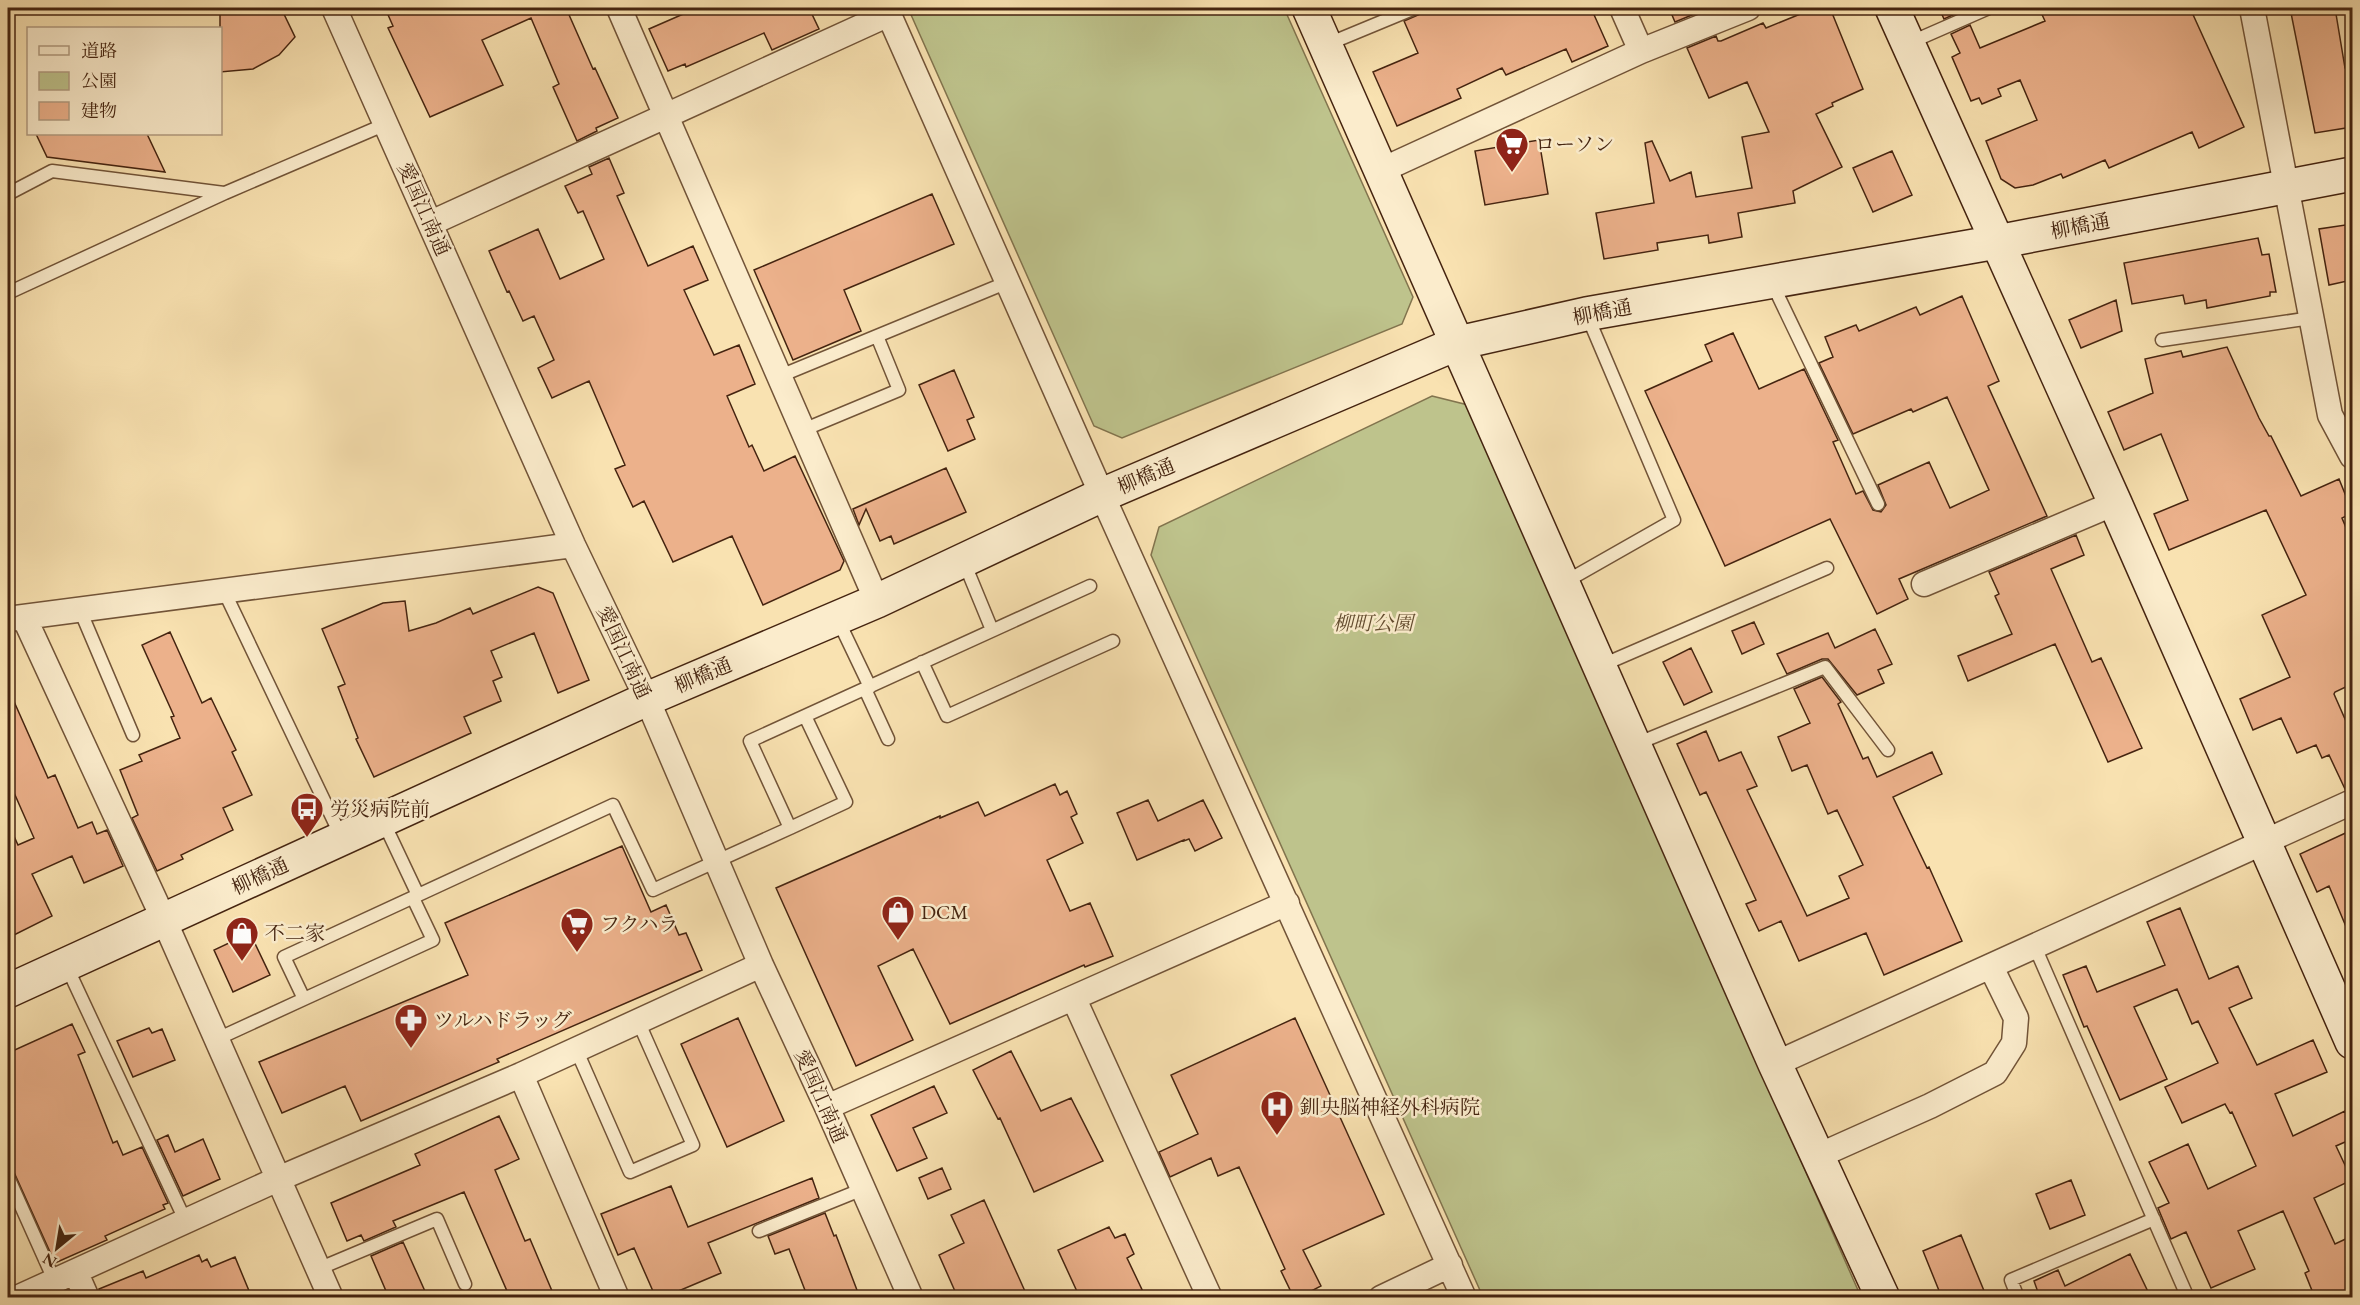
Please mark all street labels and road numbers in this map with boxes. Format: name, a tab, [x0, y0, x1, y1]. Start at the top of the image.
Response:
street label: 愛国江南通	[392, 158, 456, 260]
street label: 柳橋通	[2048, 208, 2112, 244]
street label: 柳橋通	[1570, 294, 1634, 330]
street label: 柳橋通	[1113, 452, 1179, 500]
street label: 愛国江南通	[591, 601, 657, 703]
street label: 柳橋通	[670, 651, 736, 699]
street label: 柳橋通	[227, 852, 293, 900]
street label: 愛国江南通	[789, 1045, 853, 1147]

